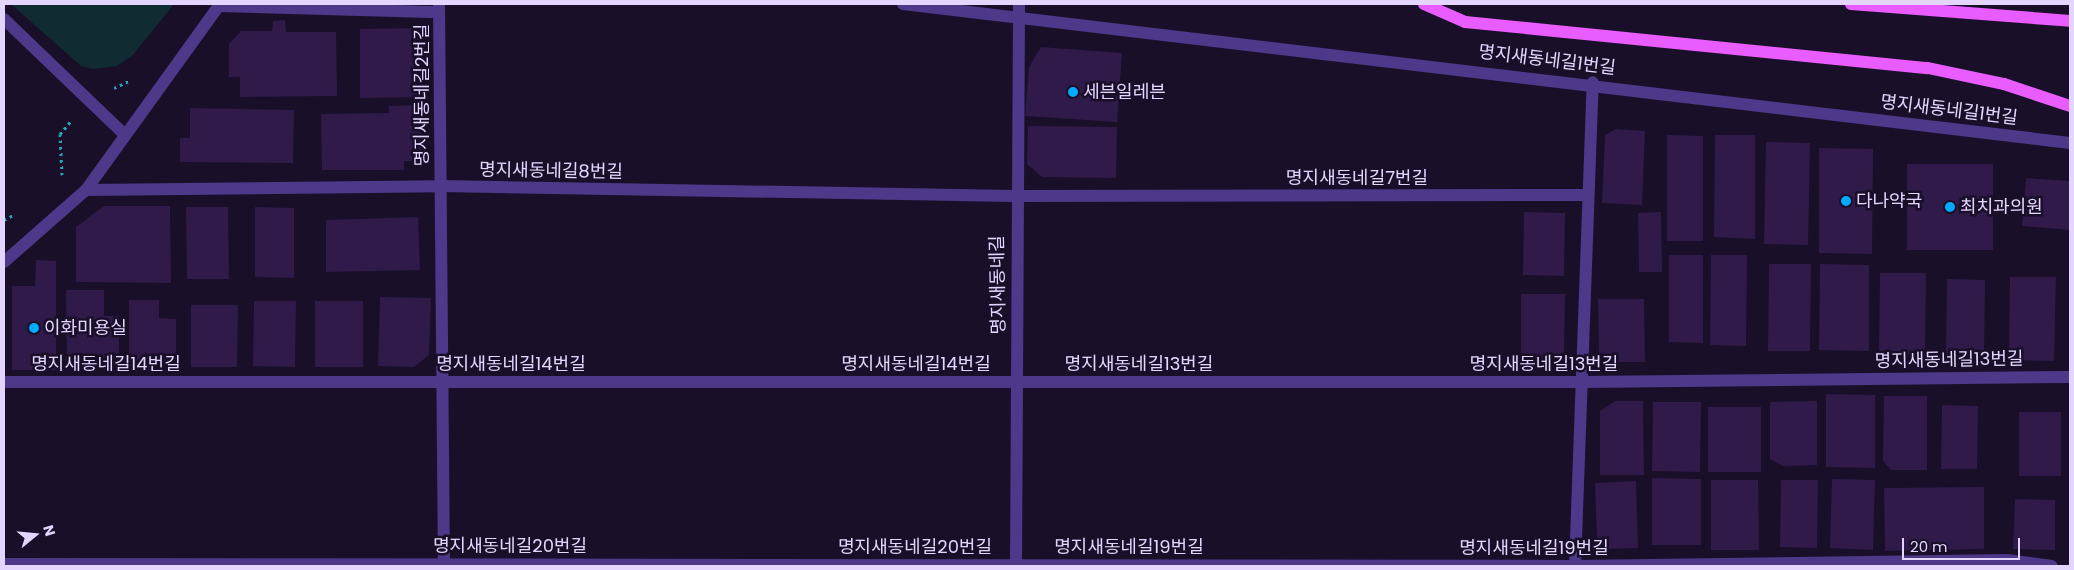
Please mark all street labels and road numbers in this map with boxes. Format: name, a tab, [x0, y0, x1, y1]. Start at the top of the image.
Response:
street label: 명지새동네길2번길	[411, 24, 433, 166]
street label: 명지새동네길1번길	[1477, 41, 1617, 79]
street label: 명지새동네길1번길	[1879, 91, 2019, 129]
street label: 명지새동네길8번길	[479, 159, 623, 183]
street label: 명지새동네길7번길	[1286, 167, 1428, 189]
street label: 명지새동네길	[986, 235, 1010, 335]
street label: 명지새동네길13번길	[1874, 348, 2024, 372]
street label: 명지새동네길14번길	[31, 353, 181, 375]
street label: 명지새동네길14번길	[436, 353, 586, 375]
street label: 명지새동네길14번길	[841, 353, 991, 375]
street label: 명지새동네길13번길	[1065, 353, 1213, 375]
street label: 명지새동네길13번길	[1470, 353, 1618, 375]
street label: 명지새동네길20번길	[433, 535, 587, 557]
street label: 명지새동네길20번길	[838, 536, 992, 558]
street label: 명지새동네길19번길	[1054, 536, 1204, 558]
street label: 명지새동네길19번길	[1459, 537, 1609, 559]

